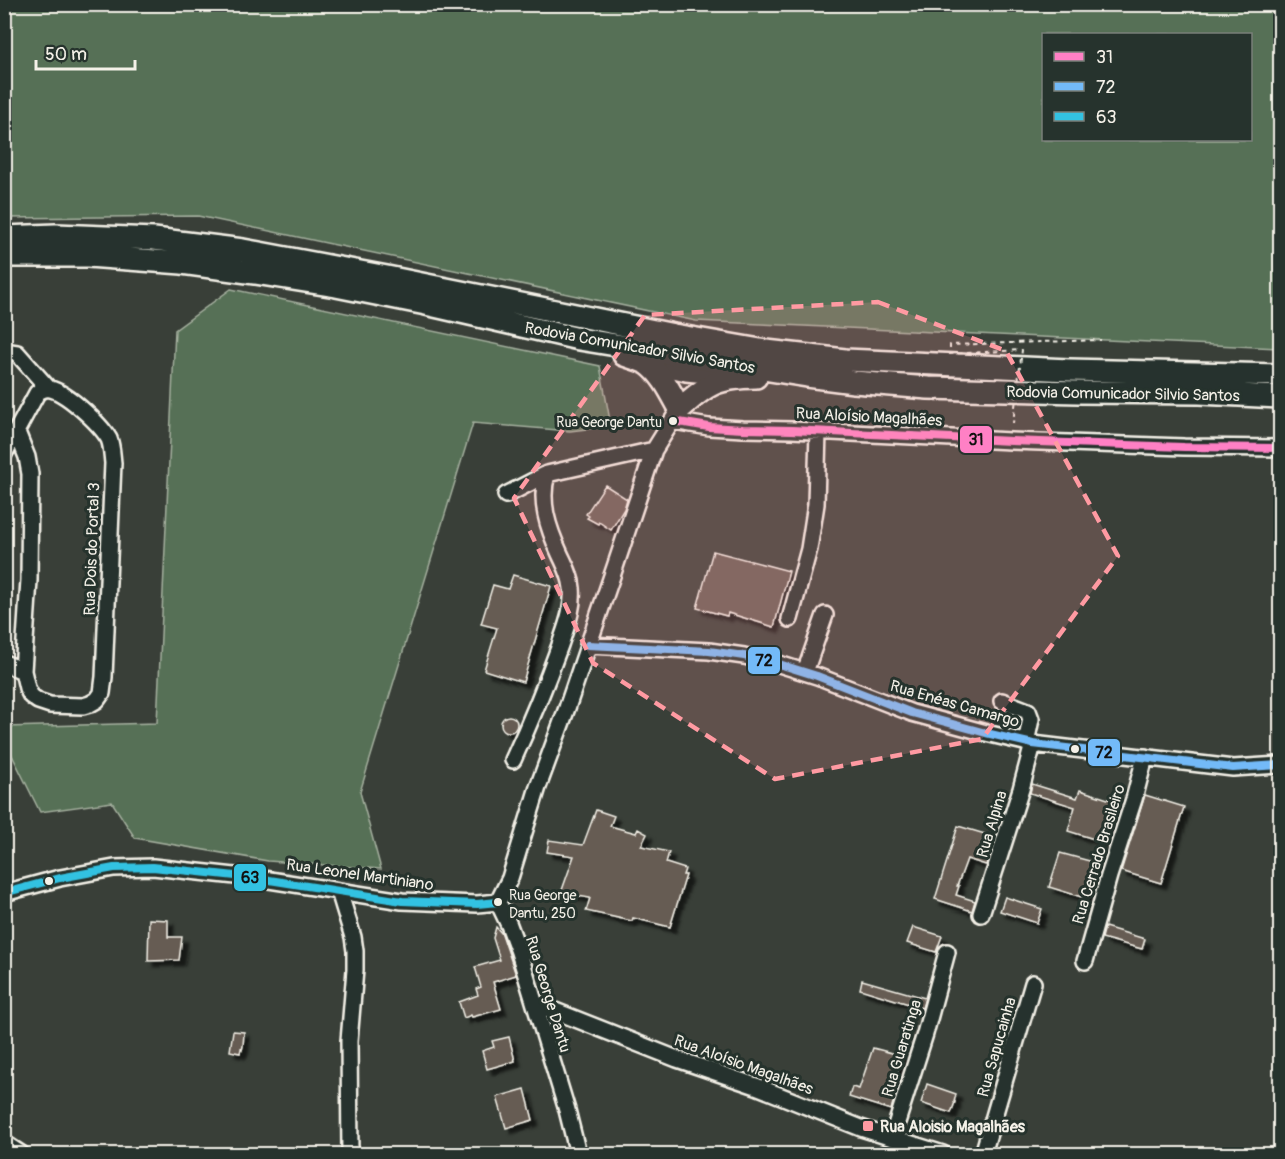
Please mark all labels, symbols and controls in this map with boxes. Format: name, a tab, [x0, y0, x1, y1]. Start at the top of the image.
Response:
scale bar	[36, 33, 135, 71]
legend	[1042, 33, 1252, 141]
text: 50 m	[45, 43, 87, 66]
text: 31	[1096, 46, 1113, 69]
text: 72	[1096, 76, 1116, 99]
text: 63	[1096, 106, 1117, 129]
street label: Rodovia Comunicador Silvio Santos	[523, 318, 757, 378]
street label: Rodovia Comunicador Silvio Santos	[1006, 382, 1240, 406]
street label: Rua Aloísio Magalhães	[795, 403, 943, 431]
place label: Rua George Dantu	[556, 414, 662, 431]
marker: Rua George Dantu	[667, 415, 679, 427]
line badge: 31	[959, 425, 993, 454]
text: 31	[968, 430, 984, 450]
street label: Rua Dois do Portal 3	[80, 482, 104, 616]
line badge: 72	[747, 646, 781, 675]
text: 72	[755, 651, 773, 671]
street label: Rua Enéas Camargo	[888, 676, 1022, 732]
line badge: 72	[1087, 738, 1121, 767]
unlabelled marker	[1069, 743, 1081, 755]
text: 72	[1095, 743, 1113, 763]
street label: Rua Cerrado Brasileiro	[1068, 782, 1130, 927]
street label: Rua Alpina	[972, 788, 1012, 860]
street label: Rua Leonel Martiniano	[285, 855, 435, 895]
line badge: 63	[233, 863, 267, 892]
text: 63	[241, 868, 259, 888]
unlabelled marker	[43, 875, 55, 887]
place label: Rua George Dantu, 250	[509, 887, 576, 922]
marker: Rua George Dantu, 250	[492, 896, 504, 908]
street label: Rua George Dantu	[521, 934, 575, 1055]
street label: Rua Sapucainha	[973, 995, 1021, 1099]
street label: Rua Guaratinga	[878, 997, 926, 1099]
street label: Rua Aloísio Magalhães	[671, 1030, 816, 1099]
place label: Rua Aloisio Magalhães	[880, 1117, 1026, 1137]
marker: Rua Aloisio Magalhães	[861, 1119, 875, 1133]

